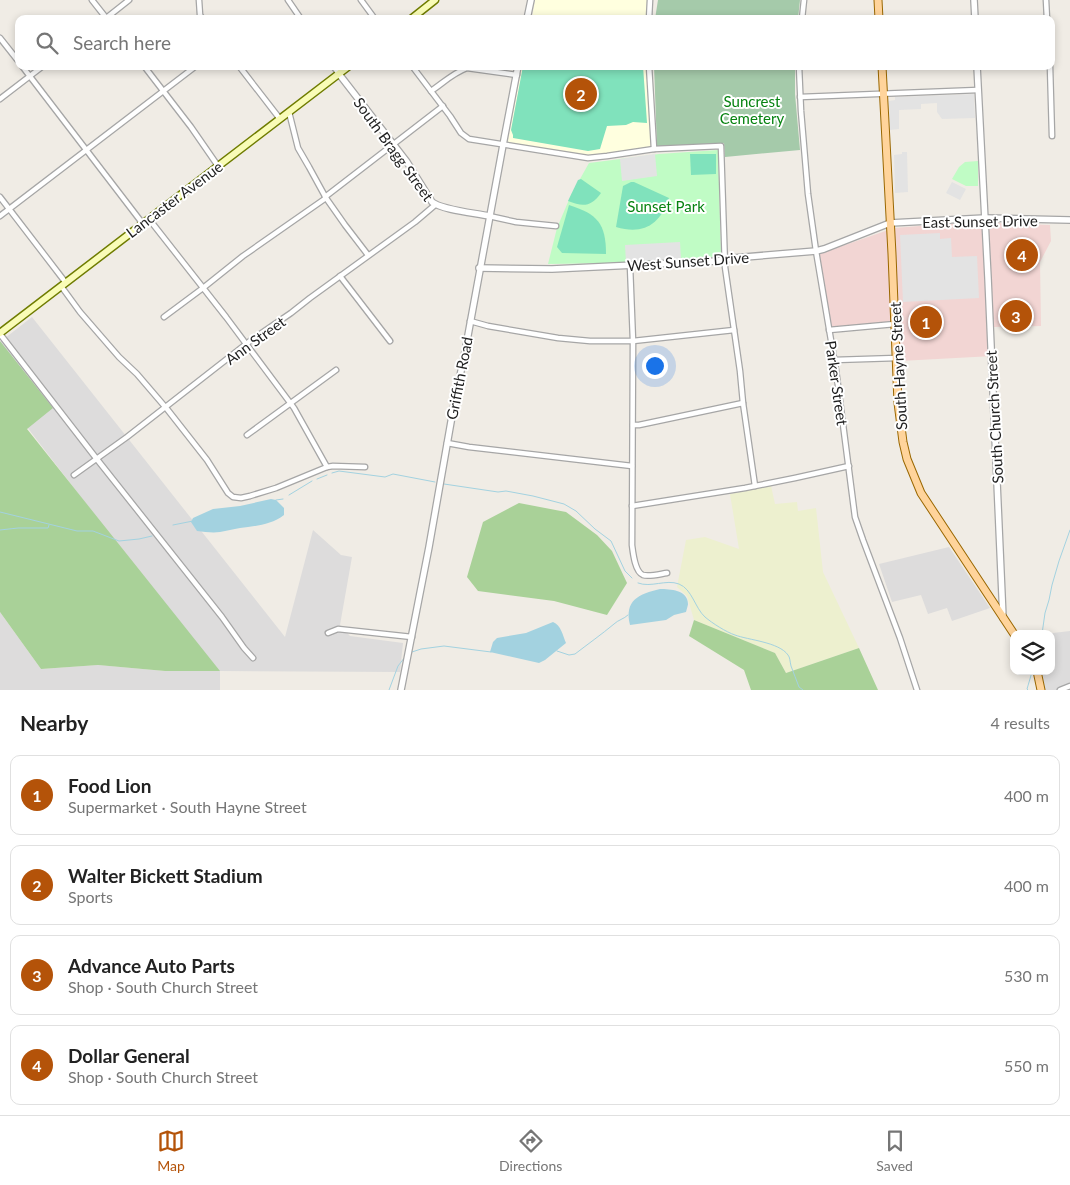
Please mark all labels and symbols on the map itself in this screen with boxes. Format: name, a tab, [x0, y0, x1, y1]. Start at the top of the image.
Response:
pin: 2	[565, 75, 597, 113]
park label: Suncrest Cemetery	[720, 92, 784, 127]
street label: South Bragg Street	[350, 94, 438, 205]
street label: Lancaster Avenue	[122, 157, 226, 241]
park label: Sunset Park	[627, 197, 705, 215]
street label: East Sunset Drive	[922, 211, 1038, 231]
pin: 4	[1006, 236, 1038, 274]
street label: West Sunset Drive	[626, 248, 750, 274]
pin: 3	[1000, 297, 1032, 335]
street label: South Hayne Street	[886, 301, 910, 431]
pin: 1	[910, 303, 942, 341]
street label: Ann Street	[221, 312, 289, 368]
street label: Griffith Road	[442, 335, 476, 421]
street label: Parker Street	[822, 340, 852, 427]
street label: South Church Street	[981, 349, 1006, 484]
your location	[642, 353, 668, 379]

